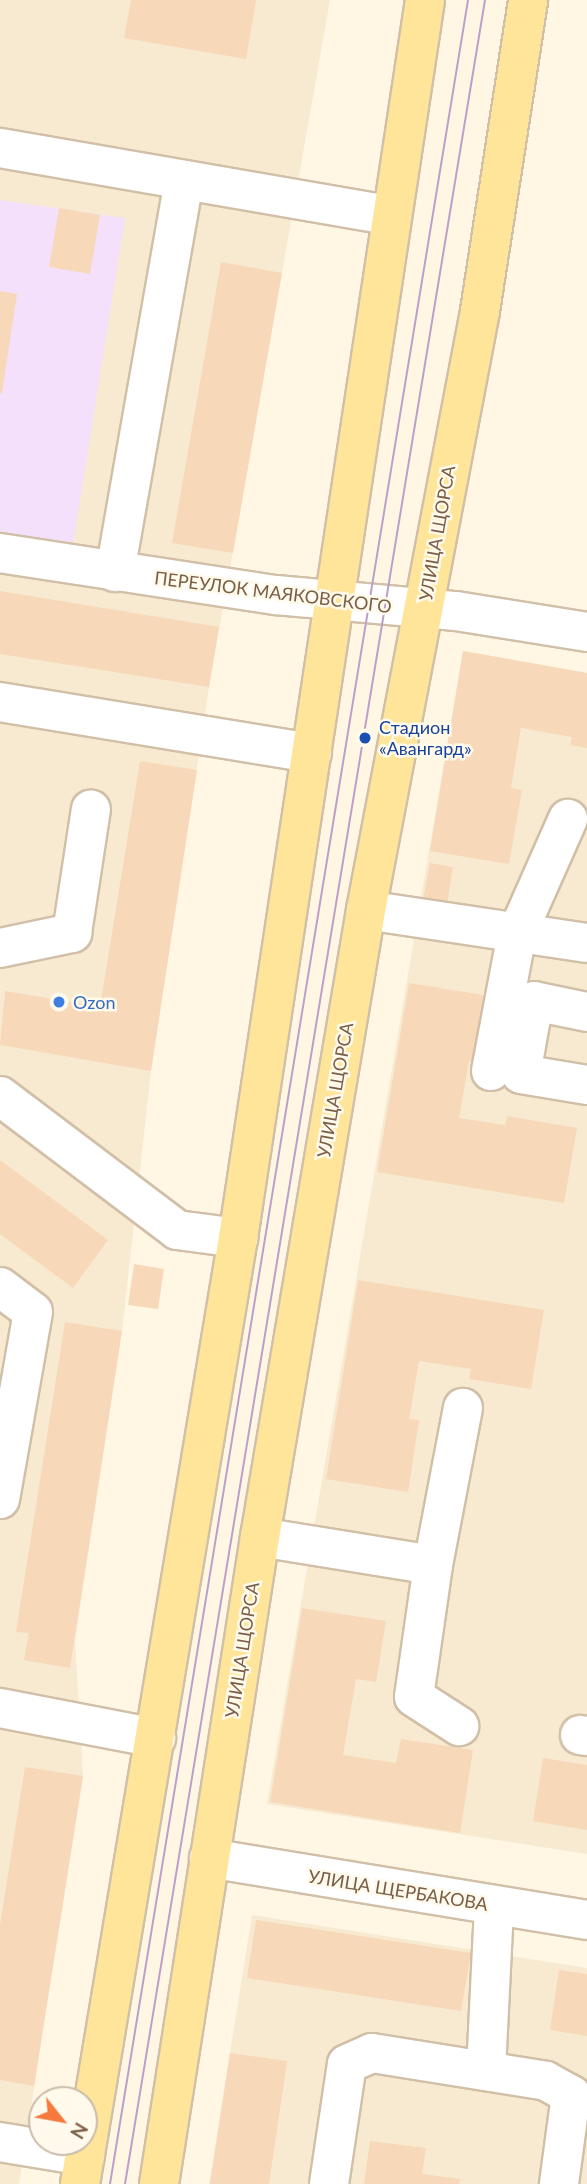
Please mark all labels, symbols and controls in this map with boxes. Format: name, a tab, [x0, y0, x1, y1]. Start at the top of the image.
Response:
street label: УЛИЦА ЩОРСА	[414, 464, 460, 602]
street label: ПЕРЕУЛОК МАЯКОВСКОГО	[153, 567, 393, 617]
place label: Стадион «Авангард»	[379, 717, 472, 760]
marker: Стадион «Авангард»	[357, 730, 373, 746]
place label: Ozon	[73, 991, 115, 1013]
marker: Ozon	[51, 994, 67, 1010]
street label: УЛИЦА ЩОРСА	[312, 1021, 358, 1159]
street label: УЛИЦА ЩОРСА	[221, 1581, 263, 1719]
street label: УЛИЦА ЩЕРБАКОВА	[307, 1865, 489, 1915]
north arrow	[28, 2086, 98, 2156]
text: N	[66, 2119, 93, 2143]

